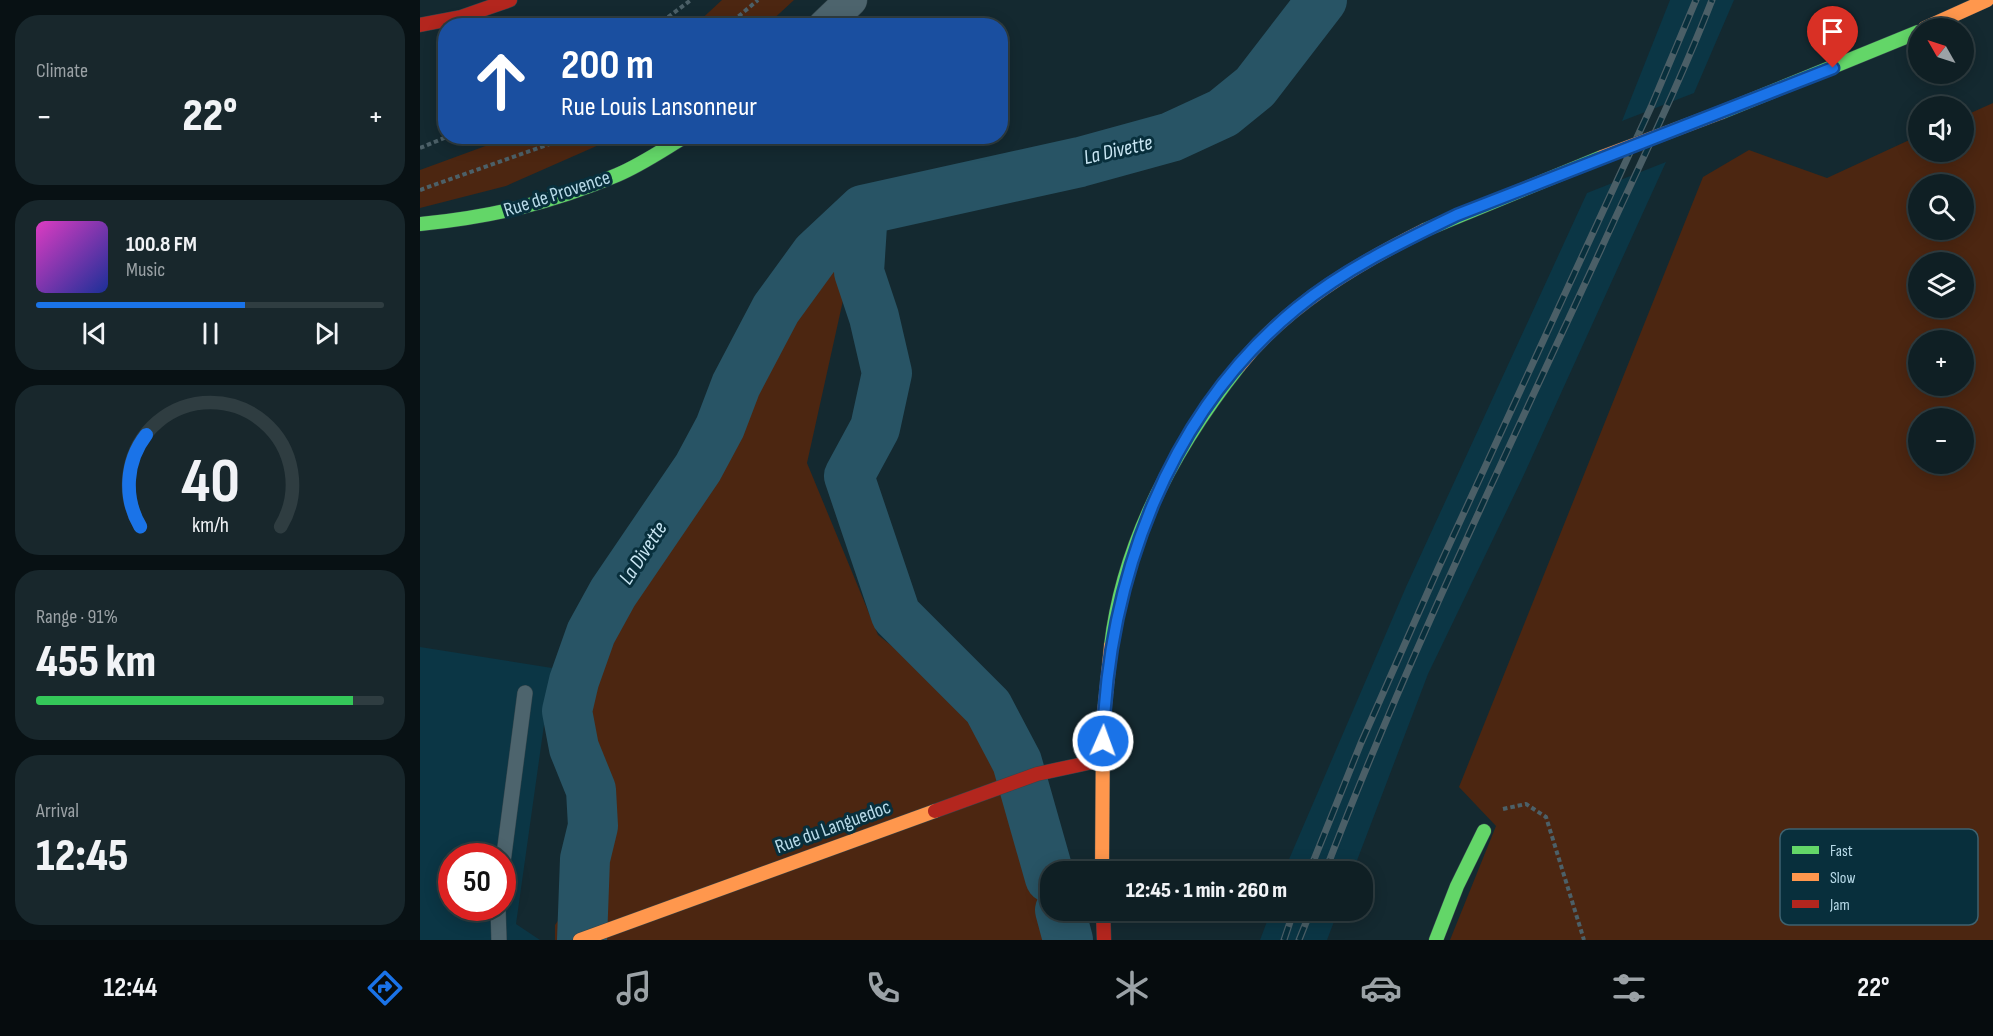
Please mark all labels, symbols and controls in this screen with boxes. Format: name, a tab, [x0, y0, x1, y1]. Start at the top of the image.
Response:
pin	[1807, 6, 1858, 68]
icon: arrive	[1816, 15, 1849, 48]
north arrow	[1908, 18, 1974, 84]
map controls	[1908, 18, 1974, 474]
text: 200 m	[561, 40, 654, 91]
icon: ahead	[462, 42, 540, 120]
text: Climate	[36, 59, 88, 83]
text: 22°	[182, 89, 238, 144]
text: Rue Louis Lansonneur	[561, 91, 757, 123]
button: sound	[1908, 96, 1974, 162]
text: −	[36, 97, 52, 137]
text: +	[368, 97, 384, 137]
water label: La Divette	[1081, 130, 1155, 170]
street label: Rue de Provence	[501, 166, 613, 222]
button: search	[1908, 174, 1974, 240]
text: 100.8 FM	[126, 231, 197, 258]
button: layers	[1908, 252, 1974, 318]
text: Music	[126, 258, 165, 282]
icon: previous	[78, 317, 111, 350]
icon: pause	[194, 317, 227, 350]
icon: next	[310, 317, 343, 350]
button: +	[1908, 330, 1974, 396]
button: −	[1908, 408, 1974, 474]
text: 40	[181, 445, 239, 520]
text: km/h	[191, 513, 229, 538]
water label: La Divette	[614, 517, 672, 589]
text: Range · 91%	[36, 605, 118, 629]
text: 455 km	[36, 635, 156, 690]
position arrow	[1071, 709, 1135, 773]
street label: Rue du Languedoc	[772, 795, 894, 859]
text: Arrival	[36, 799, 79, 823]
text: 12:45	[36, 829, 128, 884]
legend	[1780, 829, 1978, 925]
text: Fast	[1830, 842, 1853, 861]
speed limit sign: 50	[438, 843, 516, 921]
text: Slow	[1830, 869, 1855, 888]
text: 12:45 · 1 min · 260 m	[1126, 877, 1287, 904]
text: Jam	[1829, 896, 1850, 915]
icon: directions	[364, 967, 406, 1009]
icon: music	[613, 967, 655, 1009]
icon: phone	[862, 967, 904, 1009]
icon: climate	[1111, 967, 1153, 1009]
icon: car	[1360, 967, 1402, 1009]
icon: filters	[1608, 967, 1650, 1009]
text: 12:44	[103, 972, 157, 1004]
text: 22°	[1857, 972, 1890, 1004]

